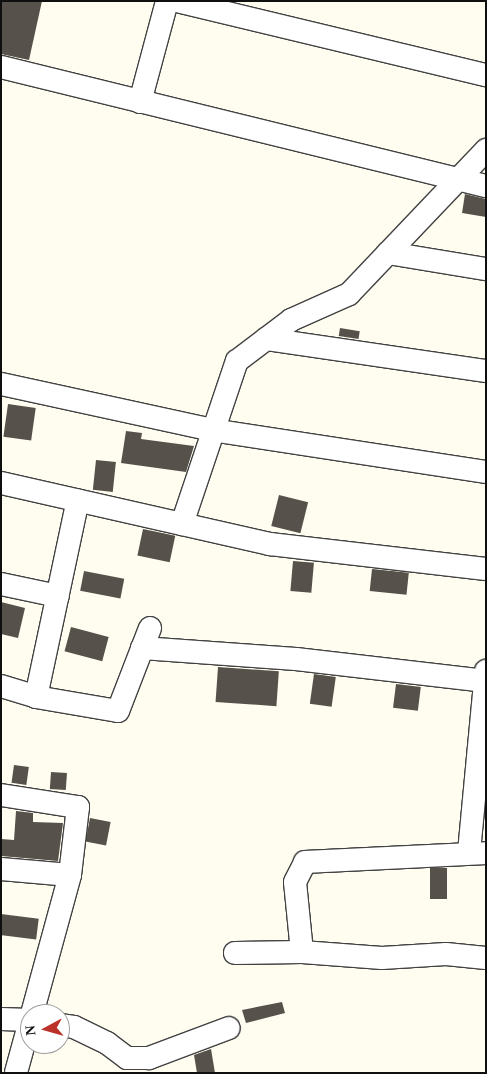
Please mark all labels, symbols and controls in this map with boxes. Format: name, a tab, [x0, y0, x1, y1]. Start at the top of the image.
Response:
north arrow	[20, 1004, 70, 1054]
text: N	[23, 1025, 39, 1036]

